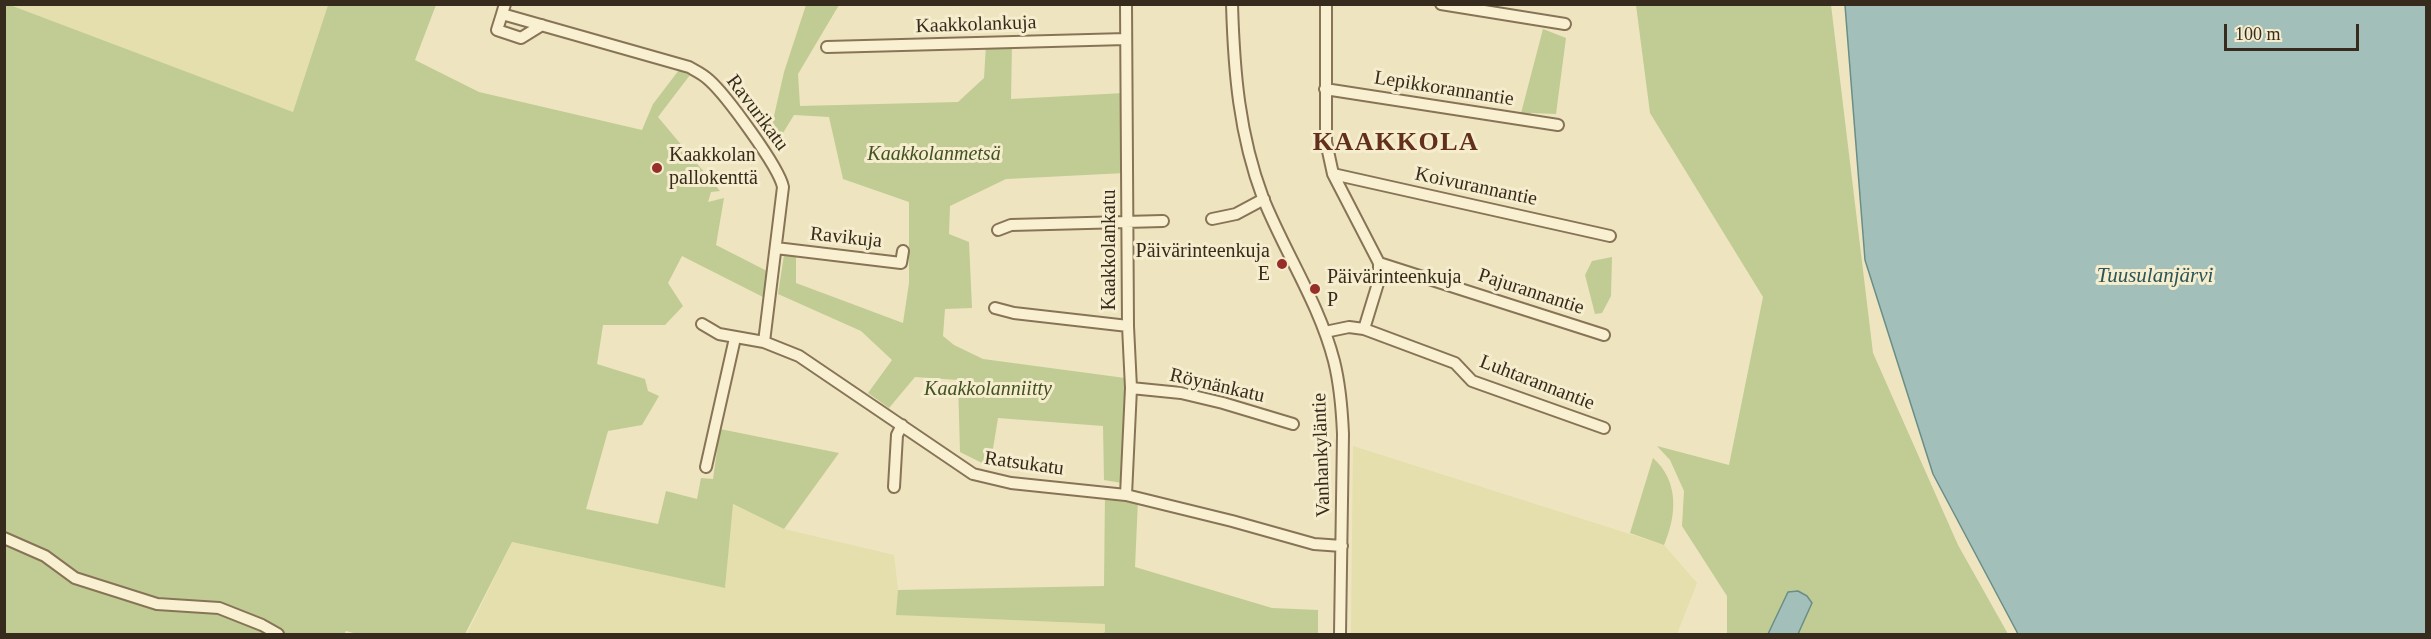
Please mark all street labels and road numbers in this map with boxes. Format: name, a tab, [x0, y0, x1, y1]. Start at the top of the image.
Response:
street label: Kaakkolankuja	[915, 11, 1037, 39]
street label: Lepikkorannantie	[1372, 66, 1516, 112]
street label: Ravurikatu	[721, 70, 793, 156]
street label: Koivurannantie	[1413, 162, 1539, 212]
street label: Kaakkolankatu	[1098, 189, 1122, 311]
street label: Ravikuja	[809, 222, 883, 254]
street label: Pajurannantie	[1475, 264, 1587, 320]
street label: Luhtarannantie	[1476, 350, 1598, 416]
street label: Röynänkatu	[1167, 363, 1267, 409]
street label: Vanhankyläntie	[1308, 392, 1336, 518]
street label: Ratsukatu	[983, 447, 1065, 481]

